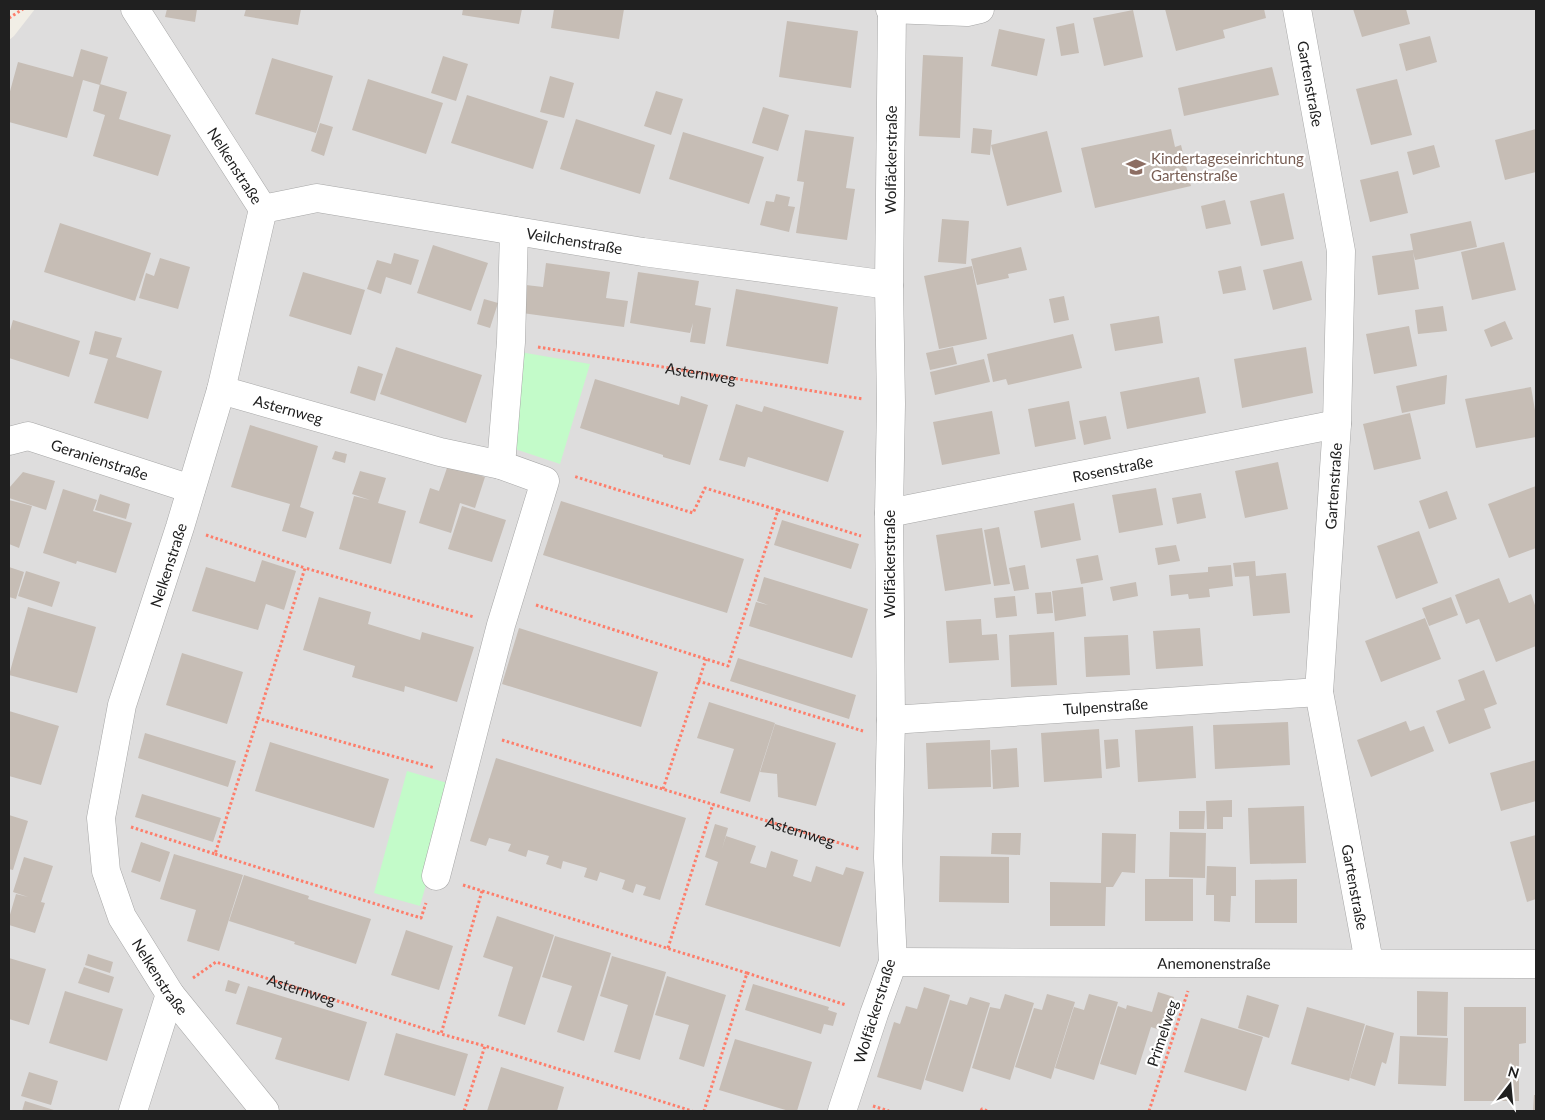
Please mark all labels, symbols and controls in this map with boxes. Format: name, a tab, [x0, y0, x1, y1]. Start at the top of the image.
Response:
street label: Gartenstraße	[1294, 39, 1327, 128]
street label: Wolfäckerstraße	[881, 105, 900, 214]
street label: Nelkenstraße	[204, 124, 266, 207]
place label: Kindertageseinrichtung Gartenstraße	[1151, 149, 1304, 184]
school or university icon: Kindertageseinrichtung Gartenstraße	[1125, 156, 1147, 178]
street label: Veilchenstraße	[525, 224, 624, 257]
street label: Asternweg	[664, 359, 738, 388]
street label: Asternweg	[252, 391, 325, 427]
street label: Geranienstraße	[49, 435, 151, 484]
street label: Gartenstraße	[1321, 442, 1345, 530]
street label: Rosenstraße	[1071, 452, 1154, 485]
street label: Wolfäckerstraße	[880, 510, 898, 618]
street label: Nelkenstraße	[146, 521, 190, 609]
street label: Tulpenstraße	[1062, 694, 1149, 718]
street label: Asternweg	[764, 812, 837, 850]
street label: Gartenstraße	[1338, 843, 1372, 931]
street label: Nelkenstraße	[129, 935, 192, 1018]
street label: Anemonenstraße	[1157, 954, 1271, 972]
street label: Wolfäckerstraße	[850, 956, 898, 1065]
street label: Asternweg	[265, 970, 339, 1009]
street label: Primelweg	[1143, 997, 1181, 1069]
north arrow	[1485, 1060, 1535, 1110]
text: N	[1506, 1062, 1521, 1082]

